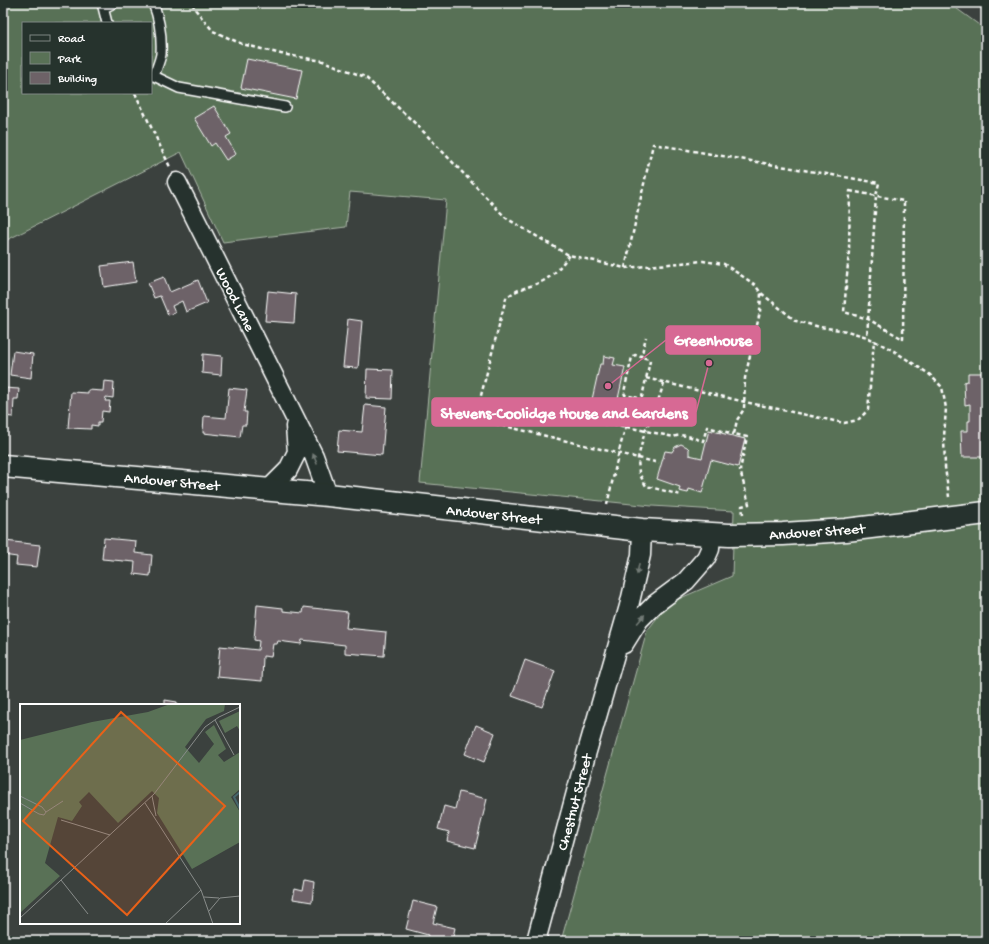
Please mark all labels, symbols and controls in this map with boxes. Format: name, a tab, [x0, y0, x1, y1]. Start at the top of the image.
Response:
legend	[22, 22, 152, 94]
text: Road	[58, 33, 85, 47]
text: Park	[57, 53, 83, 67]
text: Building	[57, 73, 97, 87]
street label: Wood Lane	[210, 265, 258, 335]
callout: Greenhouse	[666, 326, 760, 354]
text: Greenhouse	[674, 333, 753, 352]
callout: Stevens-Coolidge House and Gardens	[432, 398, 696, 426]
text: Stevens-Coolidge House and Gardens	[440, 406, 689, 425]
one-way arrow	[311, 452, 317, 464]
street label: Andover Street	[123, 470, 222, 496]
street label: Andover Street	[445, 502, 544, 530]
street label: Andover Street	[769, 521, 867, 545]
one-way arrow	[635, 563, 641, 575]
one-way arrow	[637, 613, 646, 624]
inset map	[20, 704, 240, 924]
street label: Chestnut Street	[554, 750, 598, 853]

